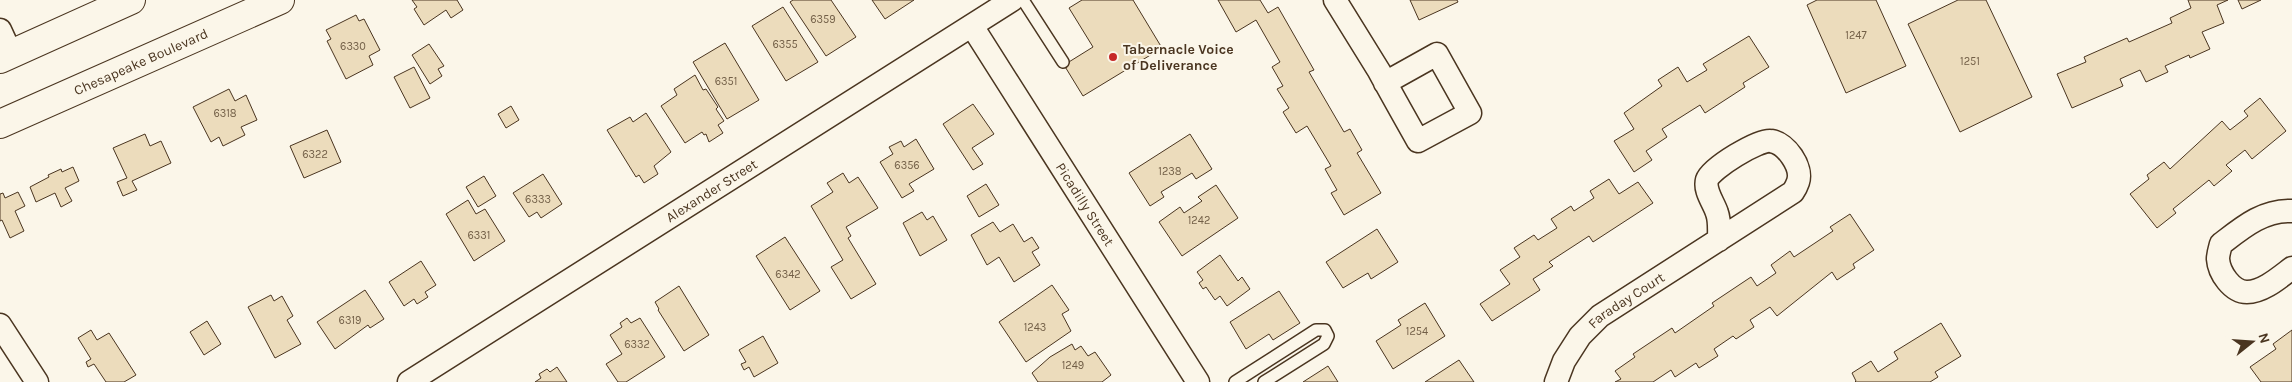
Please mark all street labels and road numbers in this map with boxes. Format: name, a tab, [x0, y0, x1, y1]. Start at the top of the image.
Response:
street label: Chesapeake Boulevard	[71, 25, 211, 99]
street label: Alexander Street	[663, 156, 761, 226]
street label: Picadilly Street	[1052, 160, 1117, 249]
street label: Faraday Court	[1585, 269, 1668, 332]

